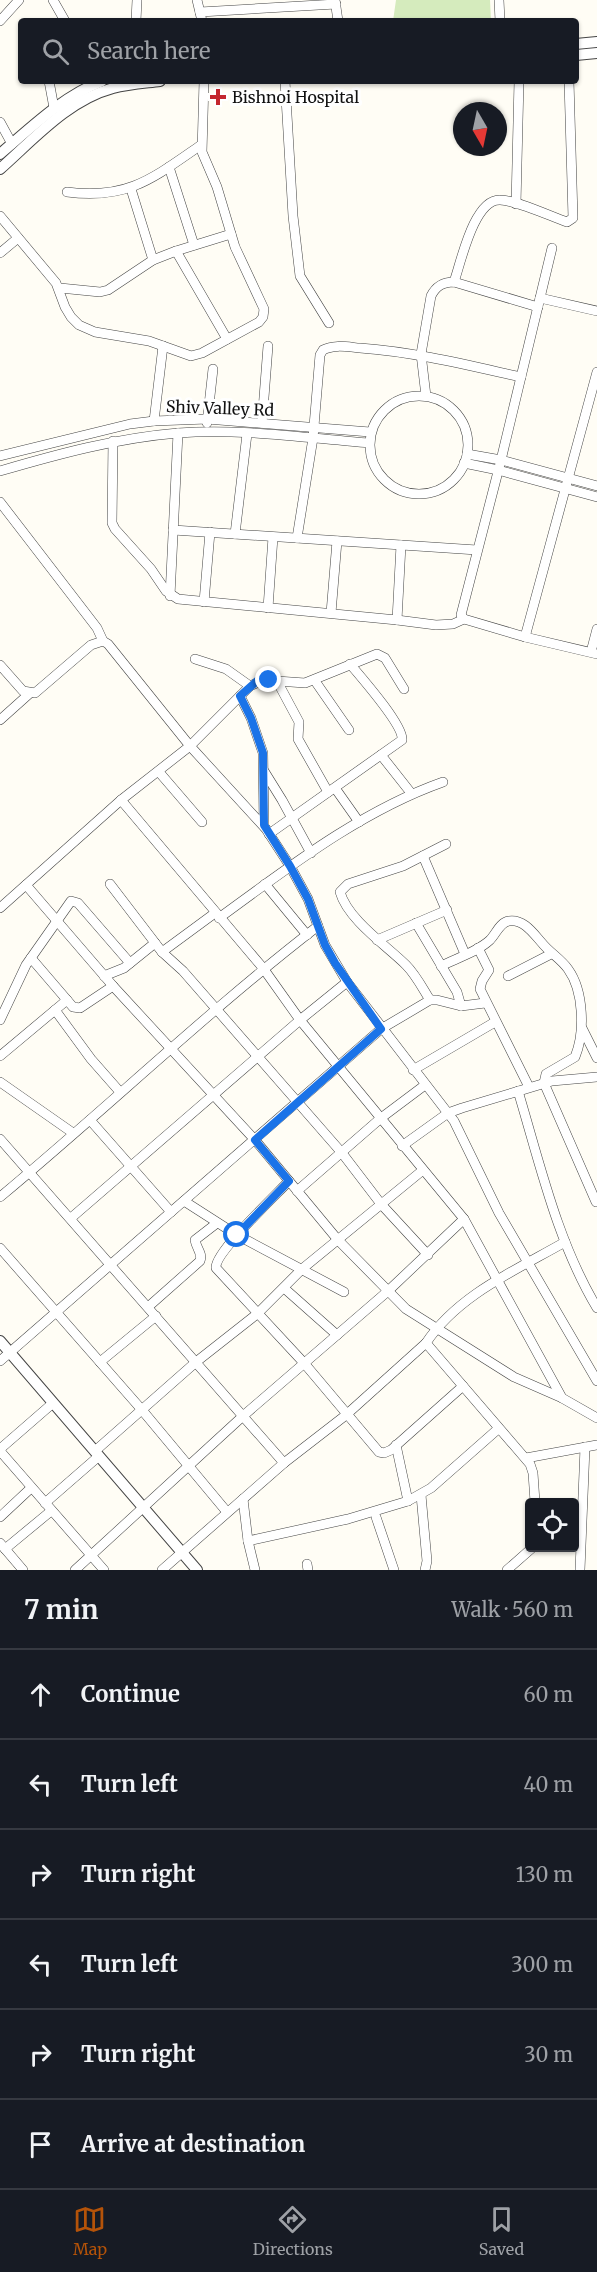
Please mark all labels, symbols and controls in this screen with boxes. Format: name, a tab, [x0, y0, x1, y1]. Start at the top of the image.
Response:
search box	[18, 18, 579, 84]
icon: search	[39, 35, 72, 68]
text: Search here	[87, 37, 210, 65]
place label: Bishnoi Hospital	[232, 87, 359, 107]
marker: Bishnoi Hospital	[209, 88, 227, 106]
north arrow	[453, 102, 507, 156]
street label: Shiv Valley Rd	[166, 396, 275, 420]
route end	[255, 666, 281, 692]
route start	[223, 1221, 249, 1247]
map controls	[525, 1498, 579, 1552]
button: locate	[525, 1498, 579, 1552]
text: 7 min	[24, 1593, 98, 1626]
text: Walk · 560 m	[452, 1597, 573, 1622]
icon: ahead	[24, 1678, 57, 1711]
text: Continue	[81, 1680, 180, 1708]
text: 60 m	[523, 1682, 573, 1707]
icon: left	[24, 1768, 57, 1801]
text: Turn left	[81, 1770, 178, 1798]
text: 40 m	[523, 1772, 573, 1797]
icon: right	[24, 1858, 57, 1891]
text: Turn right	[81, 1860, 195, 1888]
text: 130 m	[516, 1862, 573, 1887]
icon: left	[24, 1948, 57, 1981]
text: Turn left	[81, 1950, 178, 1978]
text: 300 m	[511, 1952, 573, 1977]
icon: right	[24, 2038, 57, 2071]
text: Turn right	[81, 2040, 195, 2068]
text: 30 m	[524, 2042, 573, 2067]
icon: arrive	[24, 2128, 57, 2161]
text: Arrive at destination	[81, 2130, 305, 2158]
tab: Map	[73, 2203, 107, 2259]
tab: Directions	[253, 2203, 333, 2259]
tab: Saved	[479, 2203, 524, 2259]

